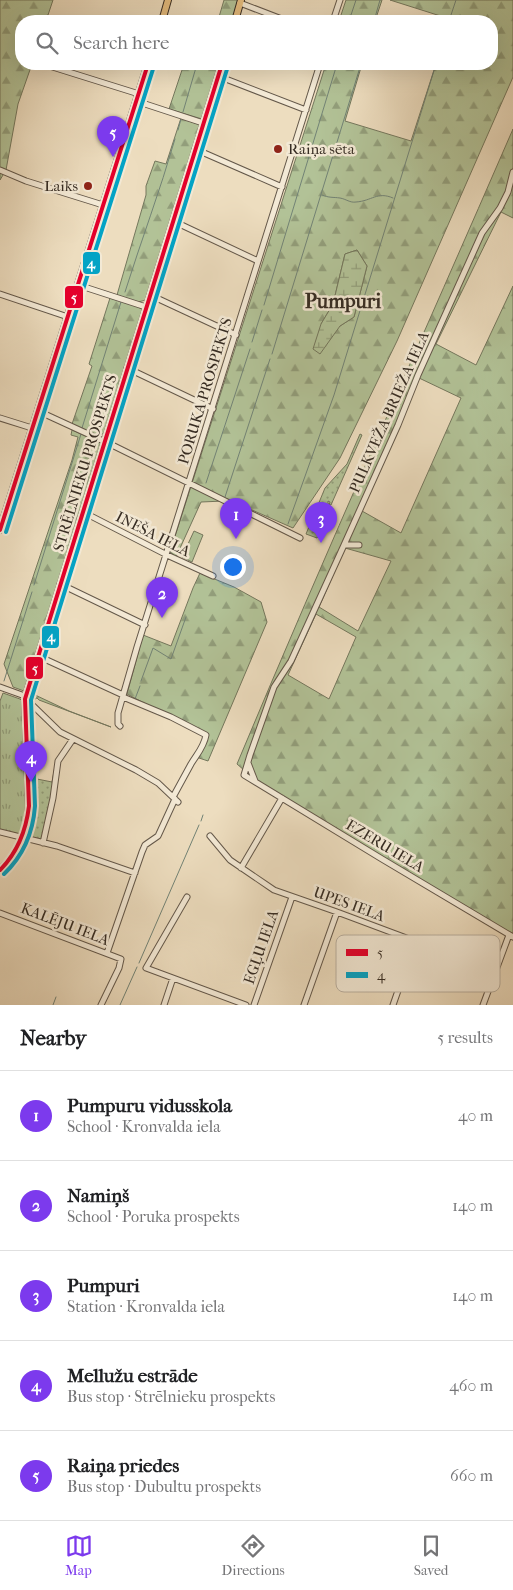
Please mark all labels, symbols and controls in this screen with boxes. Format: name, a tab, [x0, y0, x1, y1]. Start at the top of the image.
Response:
search box	[15, 15, 498, 70]
icon: search	[33, 29, 61, 57]
text: Search here	[73, 32, 169, 54]
pin: 5	[97, 116, 129, 157]
place label: Raiņa sēta	[288, 140, 356, 158]
marker: Raiņa sēta	[272, 143, 284, 155]
place label: Laiks	[44, 177, 78, 195]
marker: Laiks	[82, 180, 94, 192]
line badge: 4	[82, 251, 101, 275]
text: 4	[86, 255, 96, 272]
line badge: 5	[64, 285, 84, 309]
text: 5	[71, 289, 77, 306]
district label: Pumpuri	[305, 290, 382, 313]
street label: PORUKA PROSPEKTS	[174, 315, 236, 466]
street label: PULKVEŽA BRIEŽA IELA	[345, 328, 433, 496]
street label: STRĒLNIEKU PROSPEKTS	[49, 372, 121, 554]
pin: 1	[220, 498, 252, 539]
pin: 3	[305, 502, 337, 543]
street label: INEŠA IELA	[113, 508, 193, 561]
your location	[220, 554, 246, 580]
pin: 2	[146, 577, 178, 618]
line badge: 4	[41, 625, 60, 649]
text: 4	[46, 628, 56, 645]
line badge: 5	[25, 656, 44, 680]
text: 5	[32, 660, 38, 677]
pin: 4	[15, 741, 47, 782]
street label: EZERU IELA	[343, 816, 427, 876]
street label: UPES IELA	[311, 883, 387, 925]
street label: KALĒJU IELA	[18, 899, 112, 949]
street label: EGĻU IELA	[240, 907, 282, 987]
legend	[336, 935, 500, 992]
text: 5	[377, 944, 383, 961]
text: 4	[377, 967, 386, 984]
text: Nearby	[20, 1026, 86, 1050]
text: 5 results	[437, 1028, 493, 1047]
text: Pumpuru vidusskola	[67, 1095, 232, 1117]
text: 1	[33, 1106, 39, 1125]
text: 40 m	[458, 1106, 493, 1125]
text: School · Kronvalda iela	[67, 1117, 221, 1136]
text: Namiņš	[67, 1185, 129, 1207]
text: 2	[32, 1196, 40, 1215]
text: 140 m	[452, 1196, 493, 1215]
text: School · Poruka prospekts	[67, 1207, 240, 1226]
text: Pumpuri	[67, 1275, 140, 1297]
text: 3	[33, 1286, 39, 1305]
text: 140 m	[452, 1286, 493, 1305]
text: Station · Kronvalda iela	[67, 1297, 225, 1316]
text: Mellužu estrāde	[67, 1365, 198, 1387]
text: 4	[31, 1376, 41, 1395]
text: 460 m	[449, 1376, 493, 1395]
text: Bus stop · Strēlnieku prospekts	[67, 1387, 275, 1406]
text: Raiņa priedes	[67, 1455, 179, 1477]
text: 5	[33, 1466, 39, 1485]
text: 660 m	[450, 1466, 493, 1485]
text: Bus stop · Dubultu prospekts	[67, 1477, 261, 1496]
tab: Map	[65, 1532, 93, 1579]
tab: Directions	[222, 1532, 285, 1579]
tab: Saved	[414, 1532, 448, 1579]

